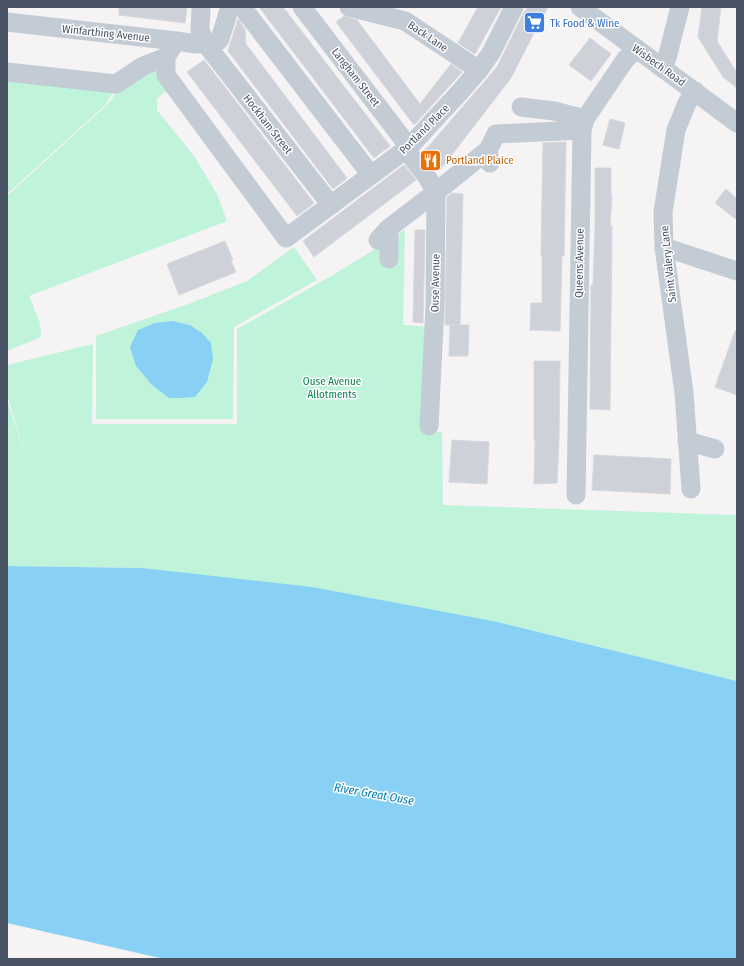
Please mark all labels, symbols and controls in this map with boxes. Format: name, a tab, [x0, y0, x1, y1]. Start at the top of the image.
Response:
supermarket icon: Tk Food & Wine	[521, 10, 547, 36]
place label: Tk Food & Wine	[550, 17, 619, 30]
street label: Back Lane	[405, 18, 450, 54]
street label: Winfarthing Avenue	[62, 22, 150, 45]
street label: Wisbech Road	[629, 42, 688, 89]
street label: Langham Street	[329, 46, 383, 109]
street label: Hockham Street	[240, 92, 295, 157]
street label: Portland Place	[397, 102, 452, 157]
restaurant icon: Portland Plaice	[418, 147, 444, 173]
place label: Portland Plaice	[446, 154, 514, 167]
street label: Saint Valery Lane	[658, 225, 679, 303]
street label: Queens Avenue	[572, 228, 587, 298]
street label: Ouse Avenue	[428, 254, 443, 312]
park label: Ouse Avenue Allotments	[303, 375, 361, 401]
water label: River Great Ouse	[333, 780, 415, 808]

